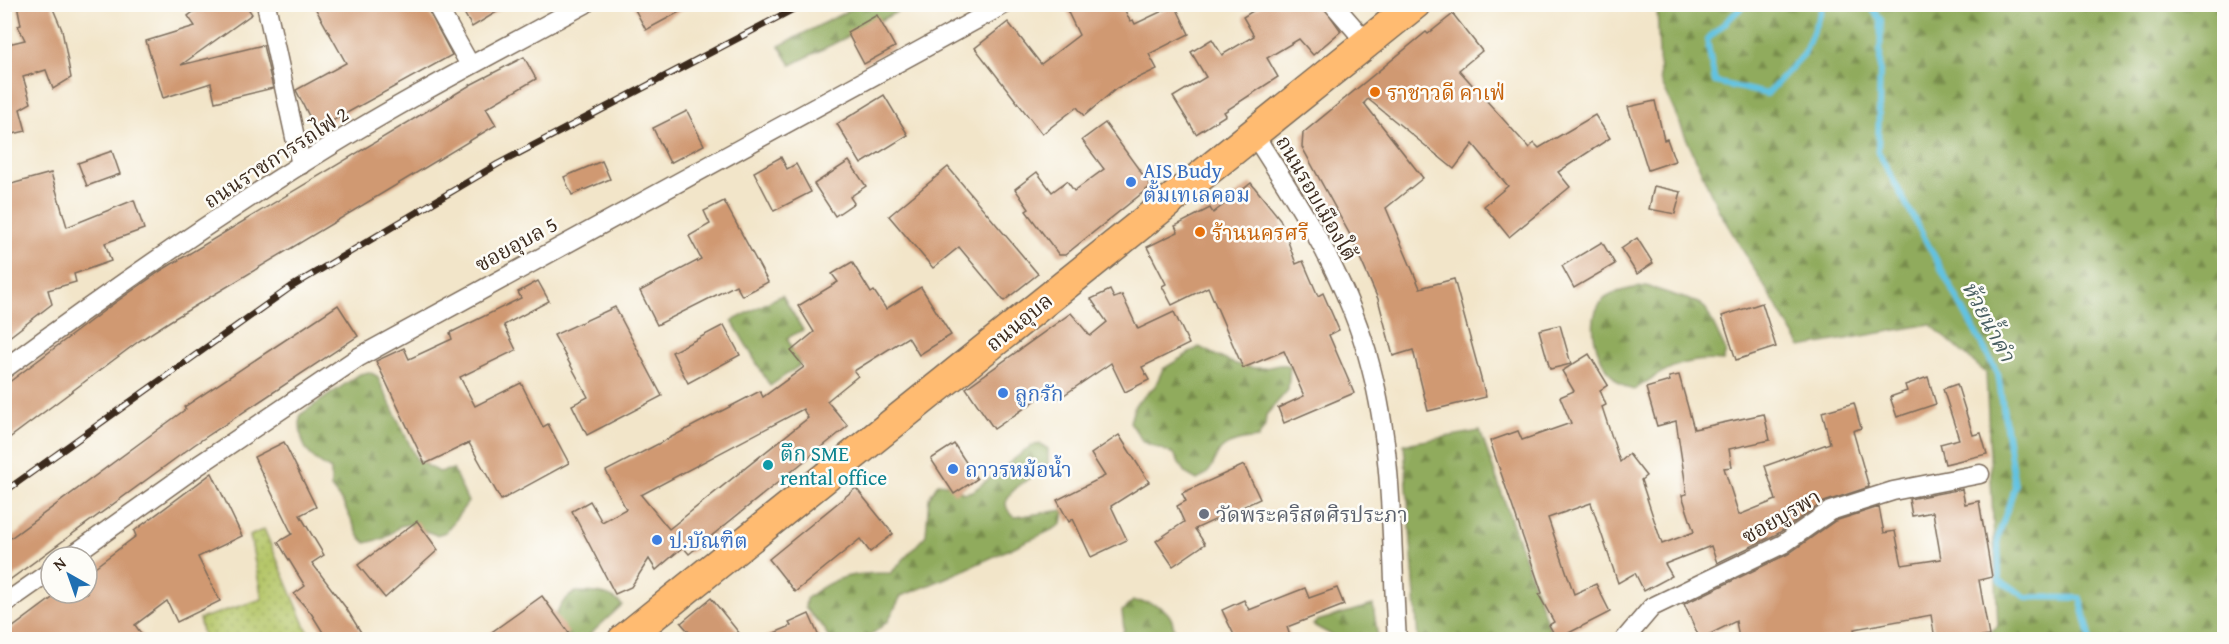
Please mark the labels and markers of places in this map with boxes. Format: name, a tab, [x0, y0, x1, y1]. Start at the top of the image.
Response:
place label: ราชาวดี คาเฟ่	[1387, 77, 1505, 108]
marker: ราชาวดี คาเฟ่	[1368, 85, 1382, 99]
place label: AIS Budy ตั้มเทเลคอม	[1143, 155, 1250, 210]
marker: AIS Budy ตั้มเทเลคอม	[1124, 175, 1138, 189]
place label: ร้านนครศรี	[1212, 217, 1308, 248]
marker: ร้านนครศรี	[1193, 225, 1207, 239]
place label: ลูกรัก	[1015, 378, 1064, 409]
marker: ลูกรัก	[996, 386, 1010, 400]
place label: ตึก SME rental office	[780, 438, 887, 493]
place label: ถาวรหม้อน้ำ	[965, 454, 1072, 485]
marker: ตึก SME rental office	[761, 458, 775, 472]
marker: ถาวรหม้อน้ำ	[946, 462, 960, 476]
place label: วัดพระคริสตศิรประภา	[1216, 499, 1408, 530]
marker: วัดพระคริสตศิรประภา	[1197, 507, 1211, 521]
place label: ป.บัณฑิต	[669, 525, 748, 556]
marker: ป.บัณฑิต	[650, 533, 664, 547]

